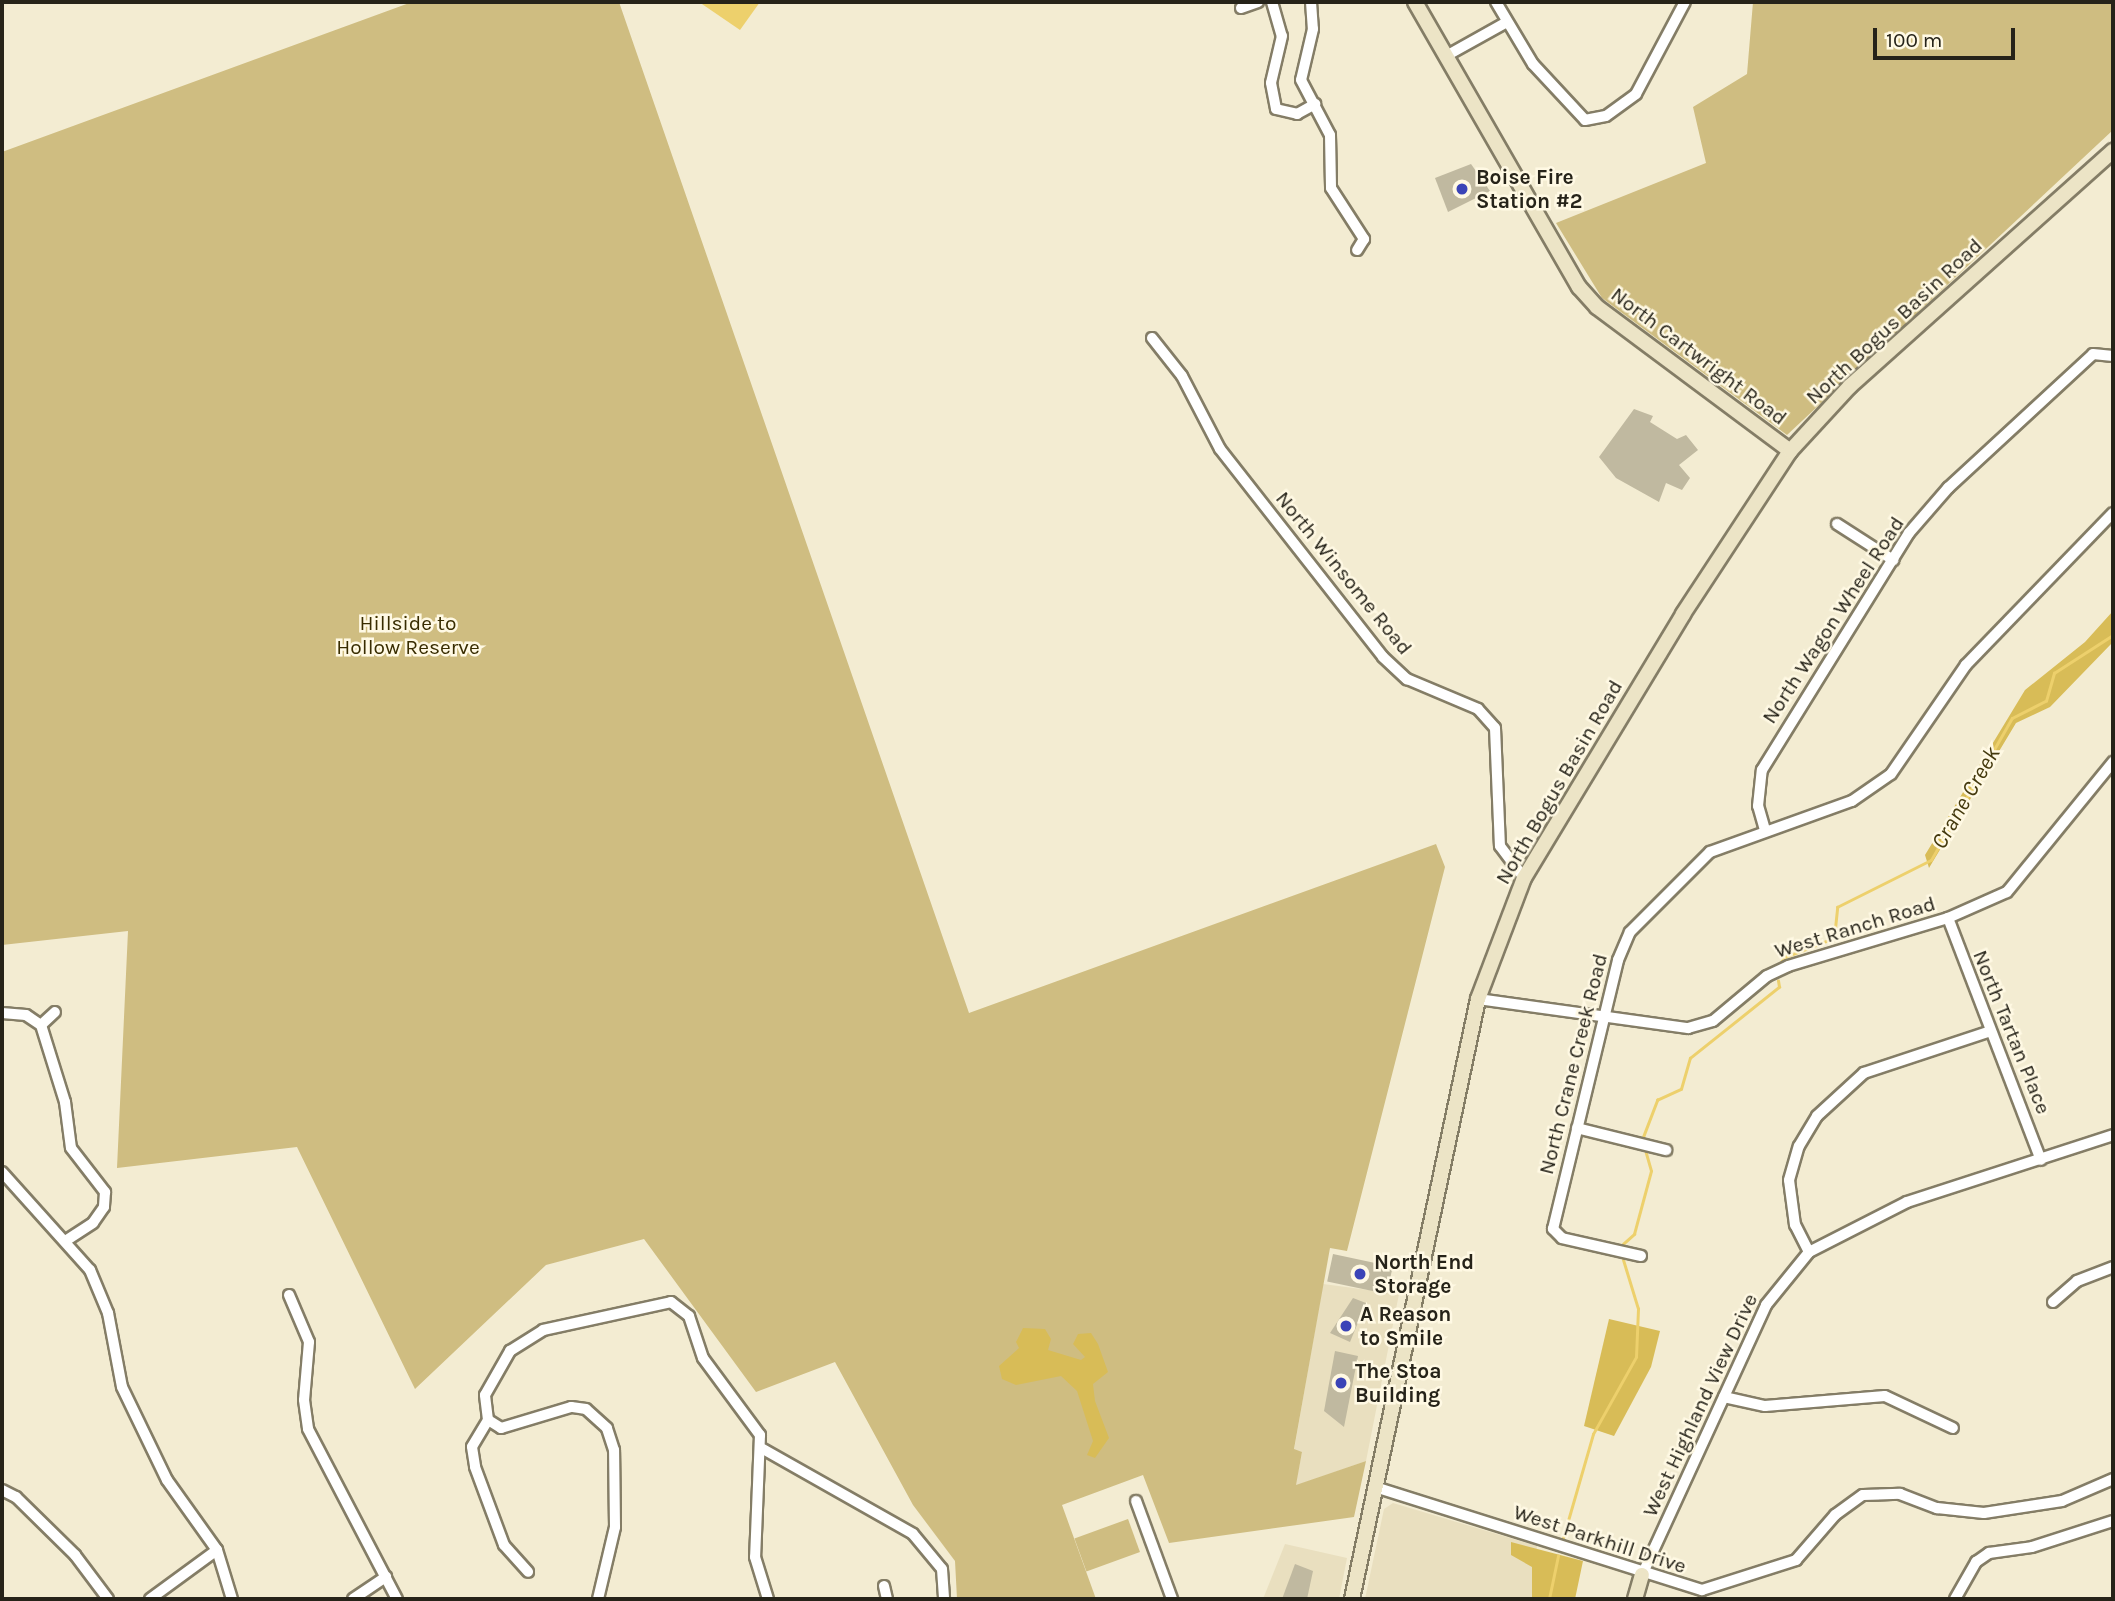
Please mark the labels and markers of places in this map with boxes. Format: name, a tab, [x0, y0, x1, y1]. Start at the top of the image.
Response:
place label: Boise Fire Station #2	[1476, 164, 1582, 214]
marker: Boise Fire Station #2	[1454, 181, 1470, 197]
place label: North End Storage	[1374, 1249, 1474, 1299]
marker: North End Storage	[1352, 1266, 1368, 1282]
place label: A Reason to Smile	[1360, 1301, 1451, 1351]
marker: A Reason to Smile	[1338, 1318, 1354, 1334]
place label: The Stoa Building	[1355, 1358, 1442, 1408]
marker: The Stoa Building	[1333, 1375, 1349, 1391]

